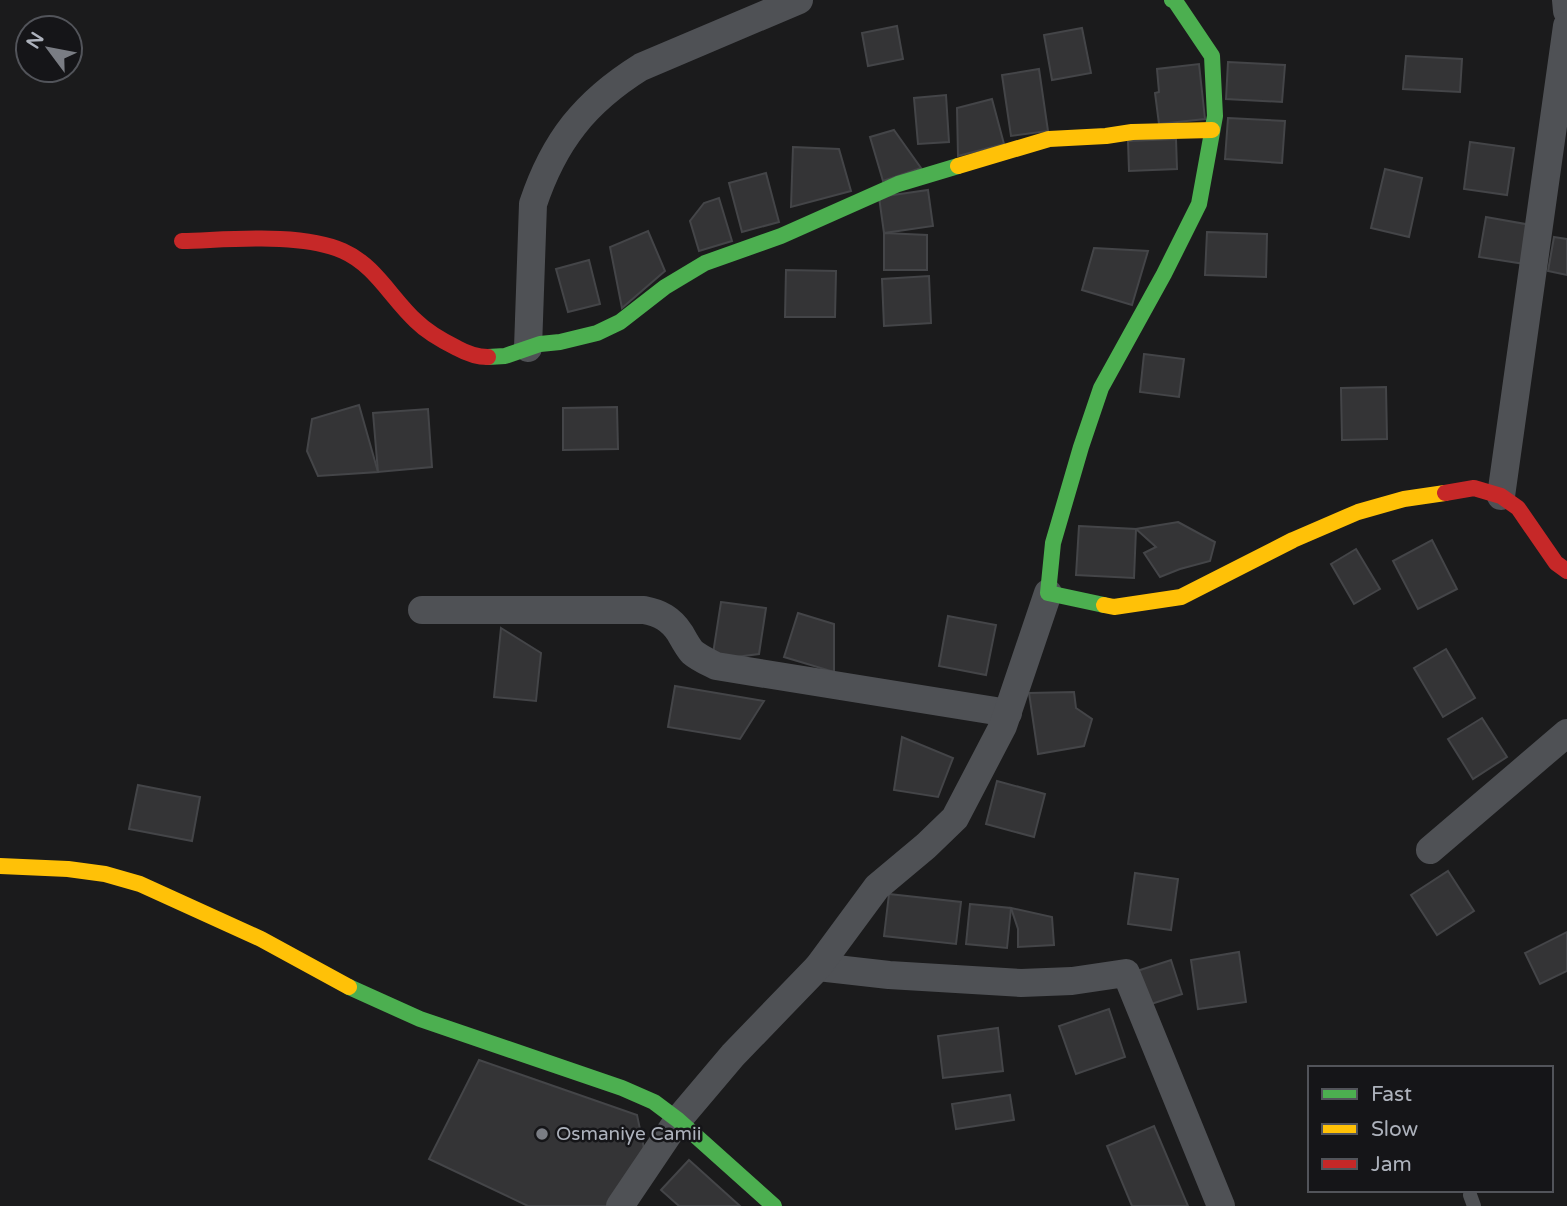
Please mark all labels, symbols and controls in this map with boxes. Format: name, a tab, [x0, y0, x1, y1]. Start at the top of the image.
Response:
north arrow	[14, 14, 84, 84]
text: N	[22, 28, 49, 53]
legend	[1308, 1066, 1553, 1192]
text: Fast	[1371, 1082, 1412, 1107]
text: Slow	[1371, 1117, 1419, 1142]
place label: Osmaniye Camii	[556, 1123, 701, 1145]
marker: Osmaniye Camii	[534, 1126, 550, 1142]
text: Jam	[1371, 1152, 1412, 1177]

